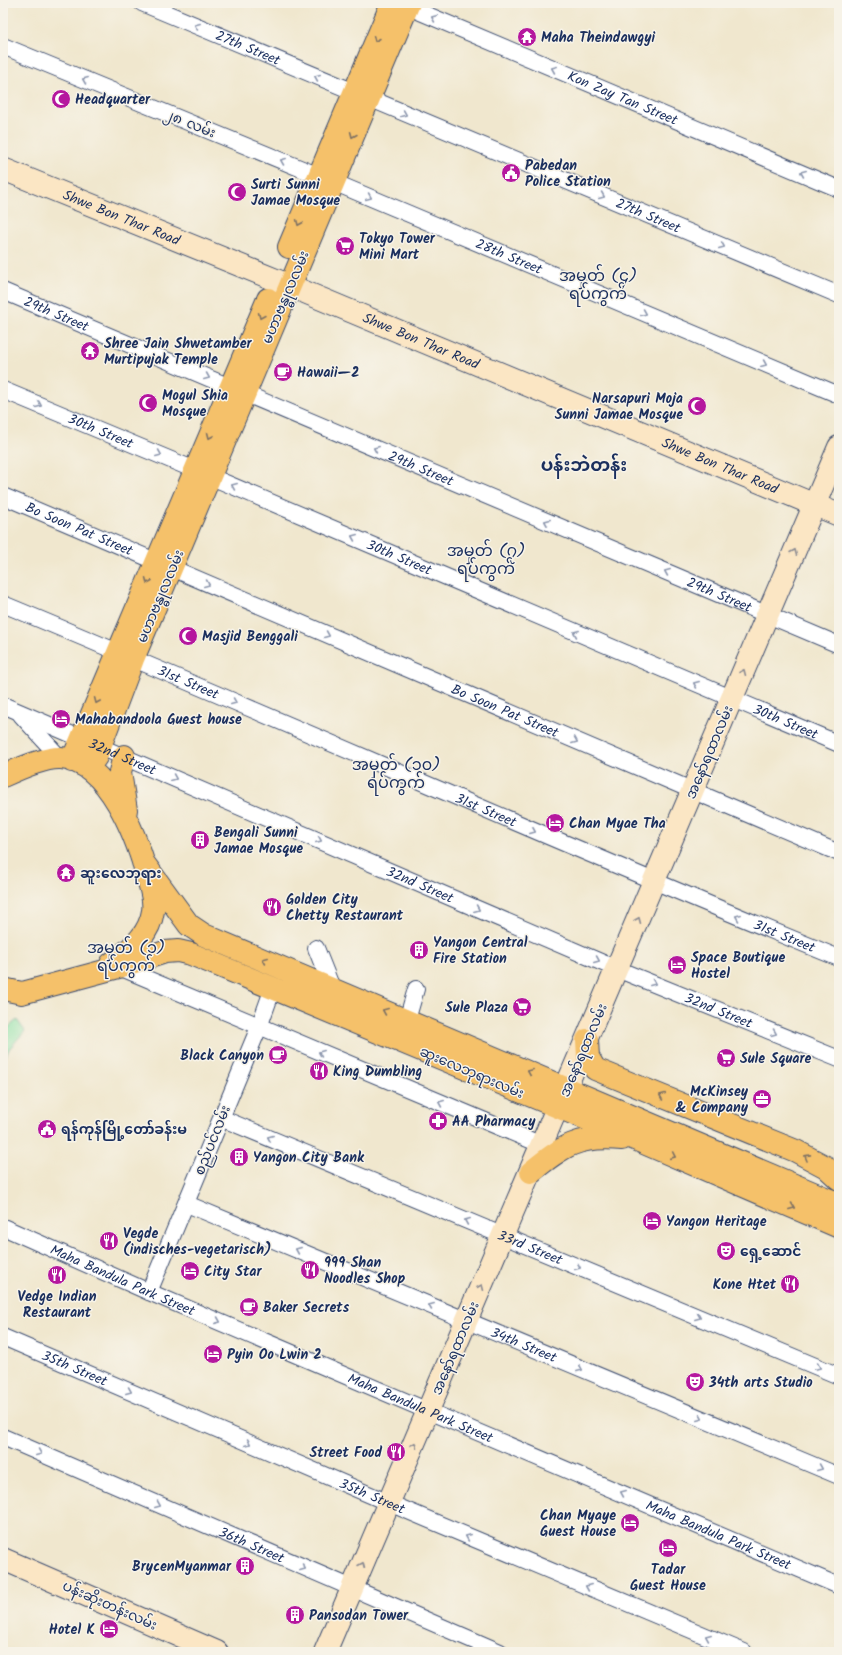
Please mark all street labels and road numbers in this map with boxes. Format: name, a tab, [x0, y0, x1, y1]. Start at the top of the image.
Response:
street label: 27th Street	[212, 25, 284, 72]
street label: Kon Zay Tan Street	[564, 65, 682, 132]
street label: ၂၈ လမ်း	[160, 104, 219, 144]
street label: Shwe Bon Thar Road	[59, 184, 184, 252]
street label: 27th Street	[612, 193, 684, 240]
street label: 28th Street	[472, 233, 546, 281]
street label: မဟာဗန္ဓုလလမ်း	[256, 247, 316, 348]
street label: 29th Street	[20, 291, 93, 338]
street label: Shwe Bon Thar Road	[359, 307, 483, 376]
street label: 30th Street	[64, 408, 137, 455]
street label: Shwe Bon Thar Road	[658, 432, 782, 501]
street label: 29th Street	[385, 445, 457, 493]
street label: Bo Soon Pat Street	[22, 497, 137, 562]
street label: 30th Street	[363, 534, 436, 582]
street label: မဟာဗန္ဓုလလမ်း	[131, 546, 191, 647]
street label: 29th Street	[683, 572, 756, 619]
street label: 31st Street	[154, 660, 223, 706]
street label: Bo Soon Pat Street	[448, 679, 562, 744]
street label: 30th Street	[749, 699, 822, 746]
street label: အနော်ရထာလမ်း	[680, 702, 740, 803]
street label: 32nd Street	[85, 733, 160, 782]
street label: 31st Street	[451, 788, 520, 834]
street label: 32nd Street	[382, 861, 458, 910]
street label: 31st Street	[750, 914, 819, 959]
street label: 32nd Street	[681, 987, 756, 1035]
street label: အနော်ရထာလမ်း	[554, 1000, 614, 1101]
street label: ဆူးလေဘုရားလမ်း	[416, 1041, 527, 1105]
street label: စည်ပင်လမ်း	[189, 1102, 237, 1179]
street label: 33rd Street	[494, 1225, 566, 1272]
street label: Maha Bandula Park Street	[46, 1239, 199, 1323]
street label: အနော်ရထာလမ်း	[426, 1298, 486, 1399]
street label: 34th Street	[487, 1322, 560, 1369]
street label: 35th Street	[38, 1345, 111, 1393]
street label: Maha Bandula Park Street	[344, 1368, 497, 1450]
street label: 35th Street	[336, 1473, 409, 1521]
street label: Maha Bandula Park Street	[642, 1495, 795, 1577]
street label: 36th Street	[215, 1522, 288, 1570]
street label: ပန်းဆိုးတန်းလမ်း	[59, 1575, 160, 1637]

